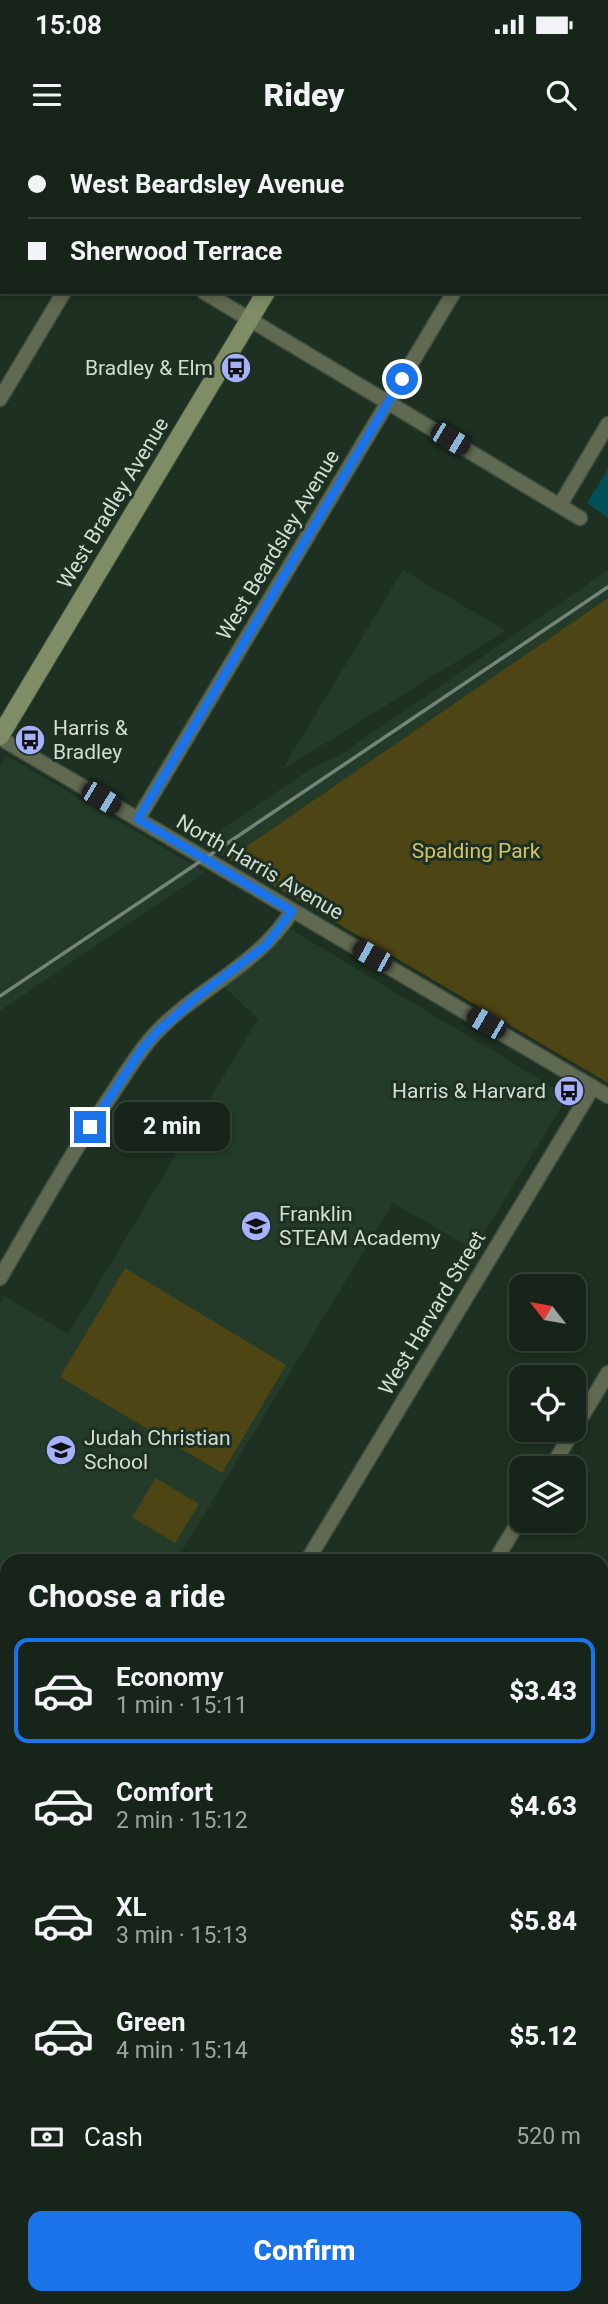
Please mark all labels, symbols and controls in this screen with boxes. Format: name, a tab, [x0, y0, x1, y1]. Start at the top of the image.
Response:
text: 15:08	[35, 10, 102, 40]
icon: menu	[28, 76, 66, 114]
text: Ridey	[264, 76, 344, 114]
icon: search	[542, 76, 580, 114]
text: West Beardsley Avenue	[70, 169, 344, 199]
text: Sherwood Terrace	[70, 236, 282, 266]
bus stop icon: Bradley & Elm	[219, 351, 253, 385]
place label: Bradley & Elm	[85, 356, 213, 380]
route start	[386, 363, 418, 395]
street label: West Bradley Avenue	[52, 413, 174, 593]
car	[427, 419, 474, 459]
street label: West Beardsley Avenue	[212, 446, 344, 644]
place label: Harris & Bradley	[53, 716, 128, 764]
bus stop icon: Harris & Bradley	[13, 723, 47, 757]
car	[78, 778, 125, 818]
street label: North Harris Avenue	[172, 809, 348, 925]
park label: Spalding Park	[412, 839, 541, 863]
car	[349, 937, 396, 975]
car	[463, 1003, 510, 1043]
bus stop icon: Harris & Harvard	[552, 1074, 586, 1108]
place label: Harris & Harvard	[392, 1079, 546, 1103]
callout: 2 min	[114, 1102, 230, 1152]
route end	[74, 1111, 106, 1143]
text: 2 min	[143, 1113, 201, 1140]
place label: Franklin STEAM Academy	[279, 1202, 441, 1250]
school or university icon: Franklin STEAM Academy	[239, 1209, 273, 1243]
street label: West Harvard Street	[374, 1227, 490, 1399]
north arrow	[509, 1274, 586, 1351]
map controls	[509, 1274, 586, 1533]
button: locate	[509, 1365, 586, 1442]
place label: Judah Christian School	[84, 1426, 231, 1474]
school or university icon: Judah Christian School	[44, 1433, 78, 1467]
button: layers	[509, 1456, 586, 1533]
text: Choose a ride	[28, 1577, 225, 1615]
icon: car	[32, 1659, 95, 1722]
text: Economy	[116, 1662, 223, 1692]
text: $3.43	[509, 1676, 577, 1706]
text: 1 min · 15:11	[116, 1692, 248, 1719]
icon: car	[32, 1774, 95, 1837]
text: Comfort	[116, 1777, 213, 1807]
text: $4.63	[509, 1791, 577, 1821]
text: 2 min · 15:12	[116, 1807, 248, 1834]
icon: car	[32, 1889, 95, 1952]
text: XL	[116, 1892, 147, 1922]
text: $5.84	[509, 1906, 577, 1936]
text: 3 min · 15:13	[116, 1922, 248, 1949]
icon: car	[32, 2004, 95, 2067]
text: Green	[116, 2007, 186, 2037]
text: $5.12	[509, 2021, 577, 2051]
text: 4 min · 15:14	[116, 2037, 248, 2064]
icon: cash	[28, 2118, 66, 2156]
text: Cash	[84, 2122, 143, 2152]
text: 520 m	[516, 2123, 581, 2150]
button: Confirm	[28, 2211, 581, 2291]

